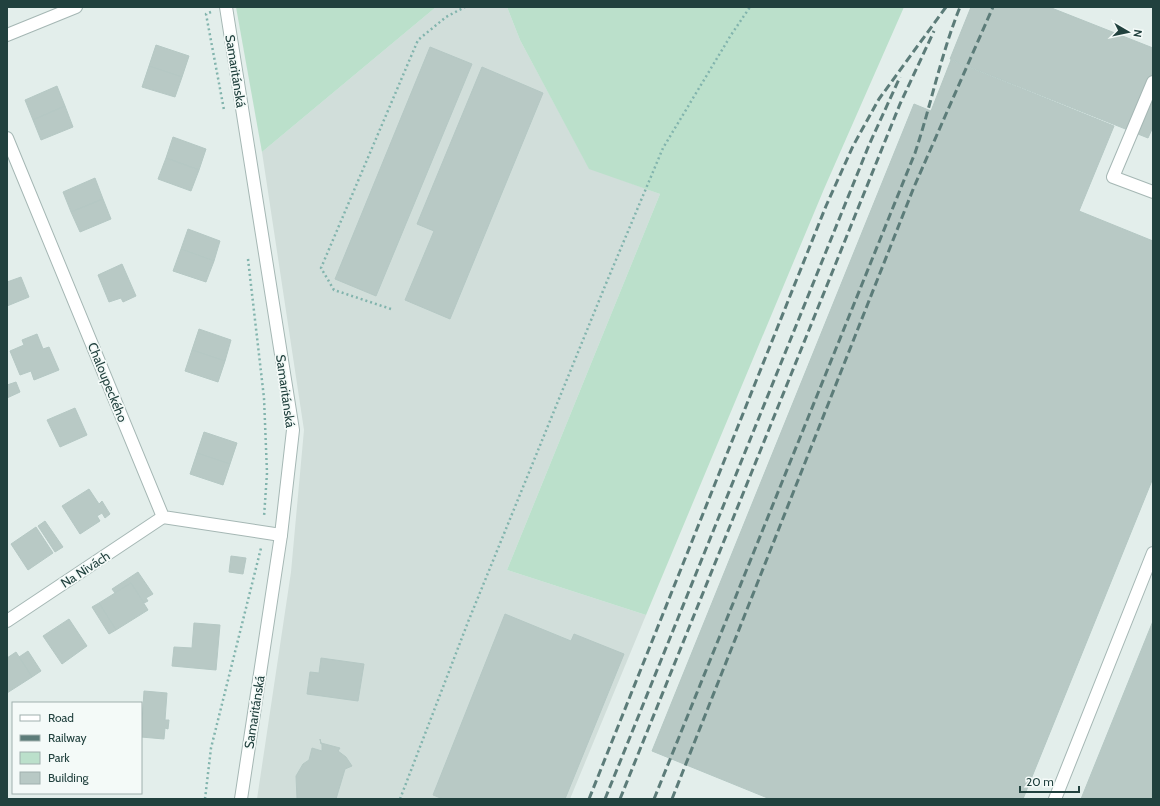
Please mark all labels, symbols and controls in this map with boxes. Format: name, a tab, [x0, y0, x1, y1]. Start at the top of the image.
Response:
north arrow	[1108, 12, 1148, 52]
text: N	[1130, 29, 1145, 39]
street label: Samaritánská	[222, 33, 250, 109]
street label: Chaloupeckého	[85, 340, 131, 424]
street label: Samaritánská	[273, 353, 299, 429]
street label: Na Nivách	[57, 547, 113, 591]
street label: Samaritánská	[240, 674, 268, 750]
legend	[12, 702, 142, 794]
text: Road	[48, 710, 74, 725]
text: Railway	[48, 730, 86, 745]
text: Park	[48, 750, 70, 765]
scale bar	[1020, 768, 1079, 794]
text: Building	[48, 770, 90, 785]
text: 20 m	[1026, 774, 1054, 789]

